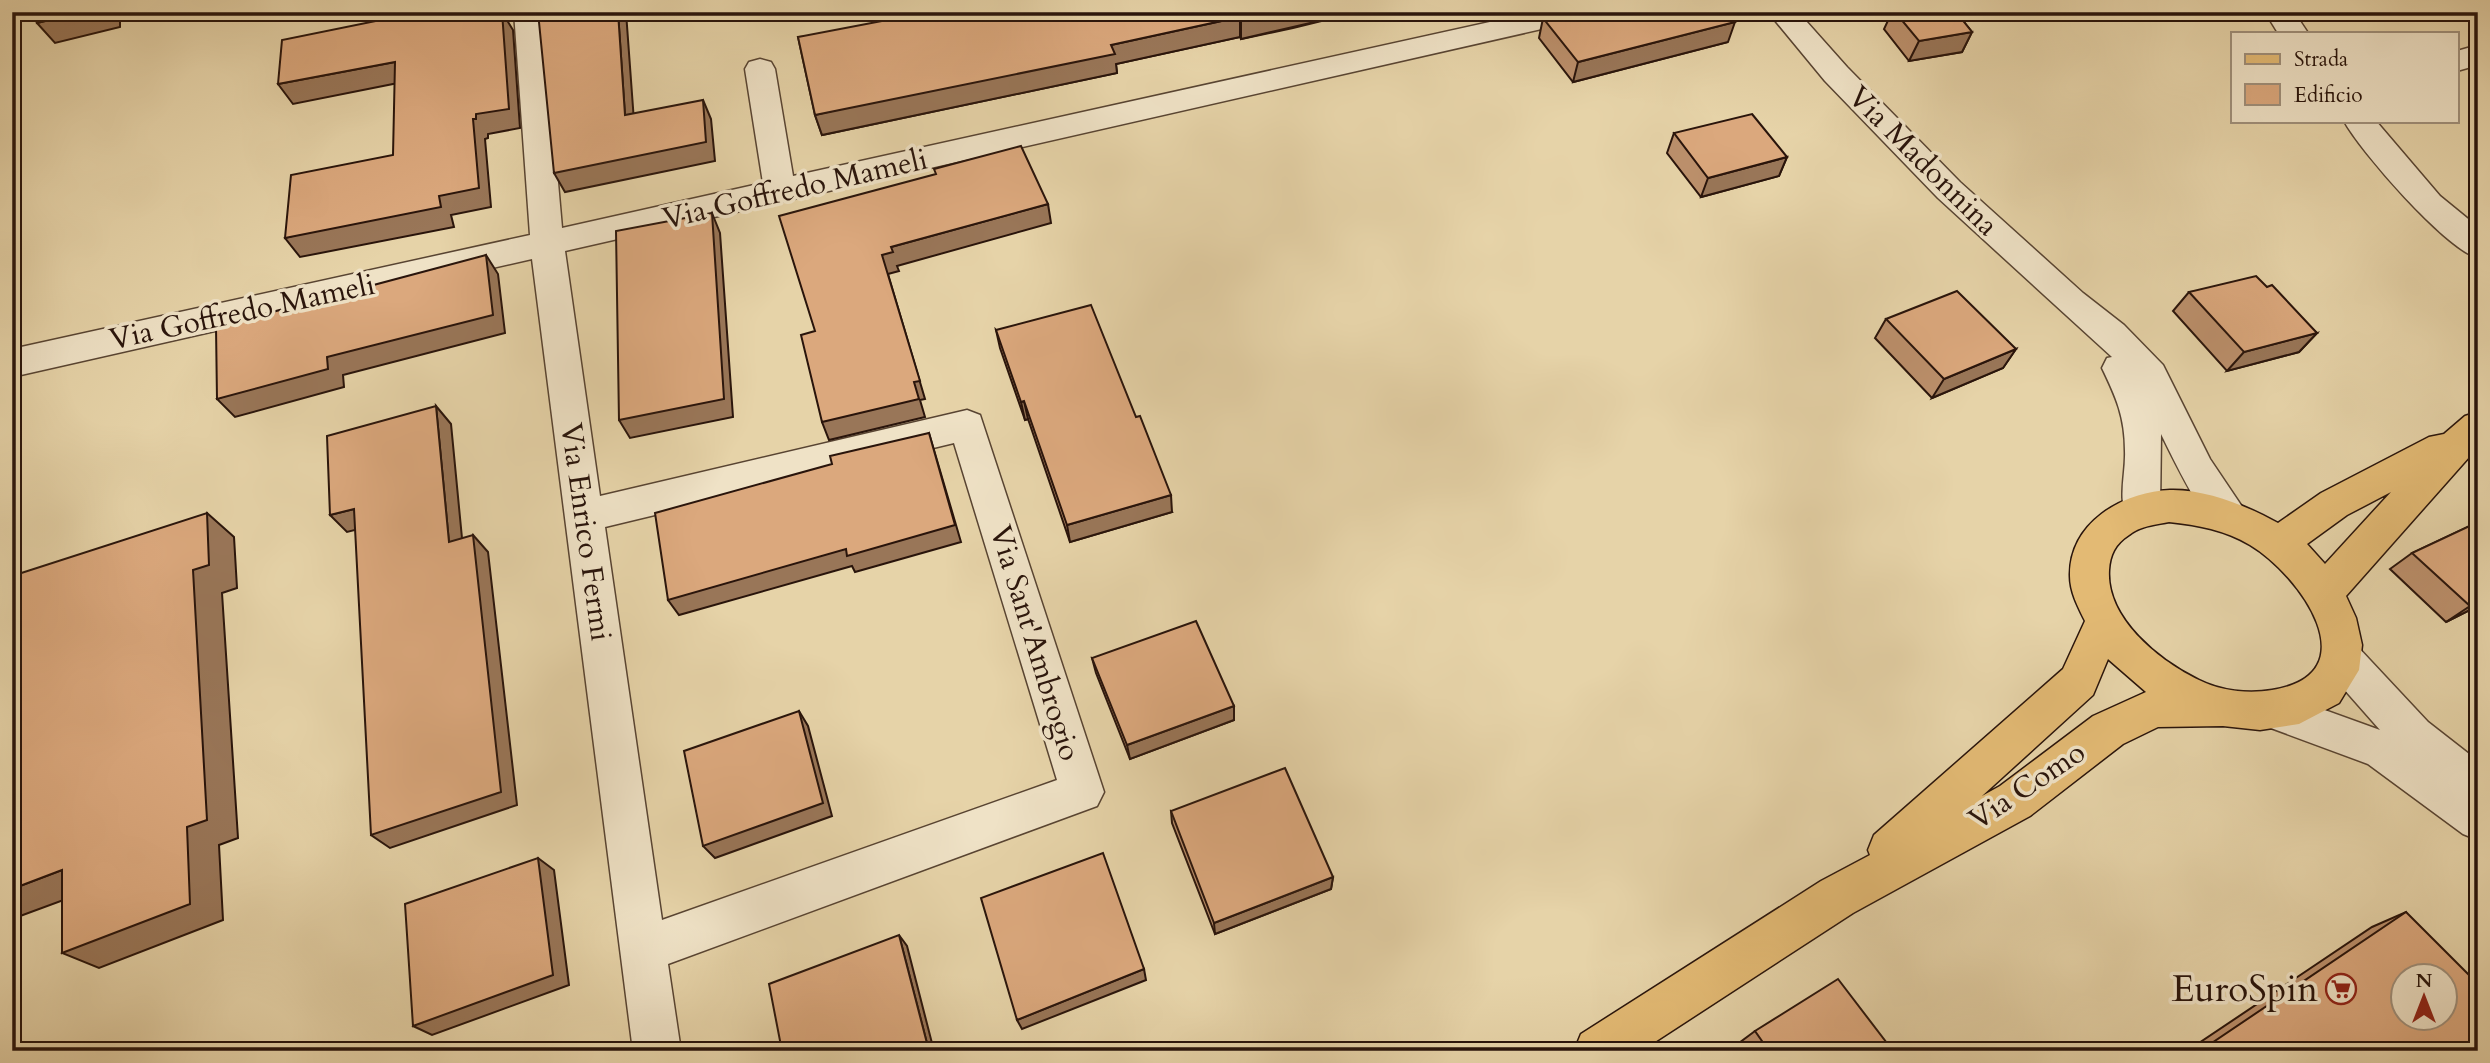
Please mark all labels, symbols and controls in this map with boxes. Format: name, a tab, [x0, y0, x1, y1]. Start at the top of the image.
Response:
legend	[2231, 32, 2458, 122]
text: Strada	[2294, 45, 2348, 74]
street label: Via Madonnina	[1839, 77, 2007, 245]
text: Edificio	[2294, 81, 2363, 110]
street label: Via Goffredo Mameli	[659, 139, 931, 239]
street label: Via Goffredo Mameli	[105, 264, 379, 360]
street label: Via Enrico Fermi	[550, 420, 622, 644]
street label: Via Sant'Ambrogio	[980, 520, 1090, 766]
street label: Via Como	[1961, 732, 2093, 840]
north arrow	[2388, 962, 2458, 1032]
place label: EuroSpin	[2172, 964, 2318, 1014]
text: N	[2416, 968, 2433, 994]
supermarket icon: EuroSpin	[2324, 972, 2358, 1006]

